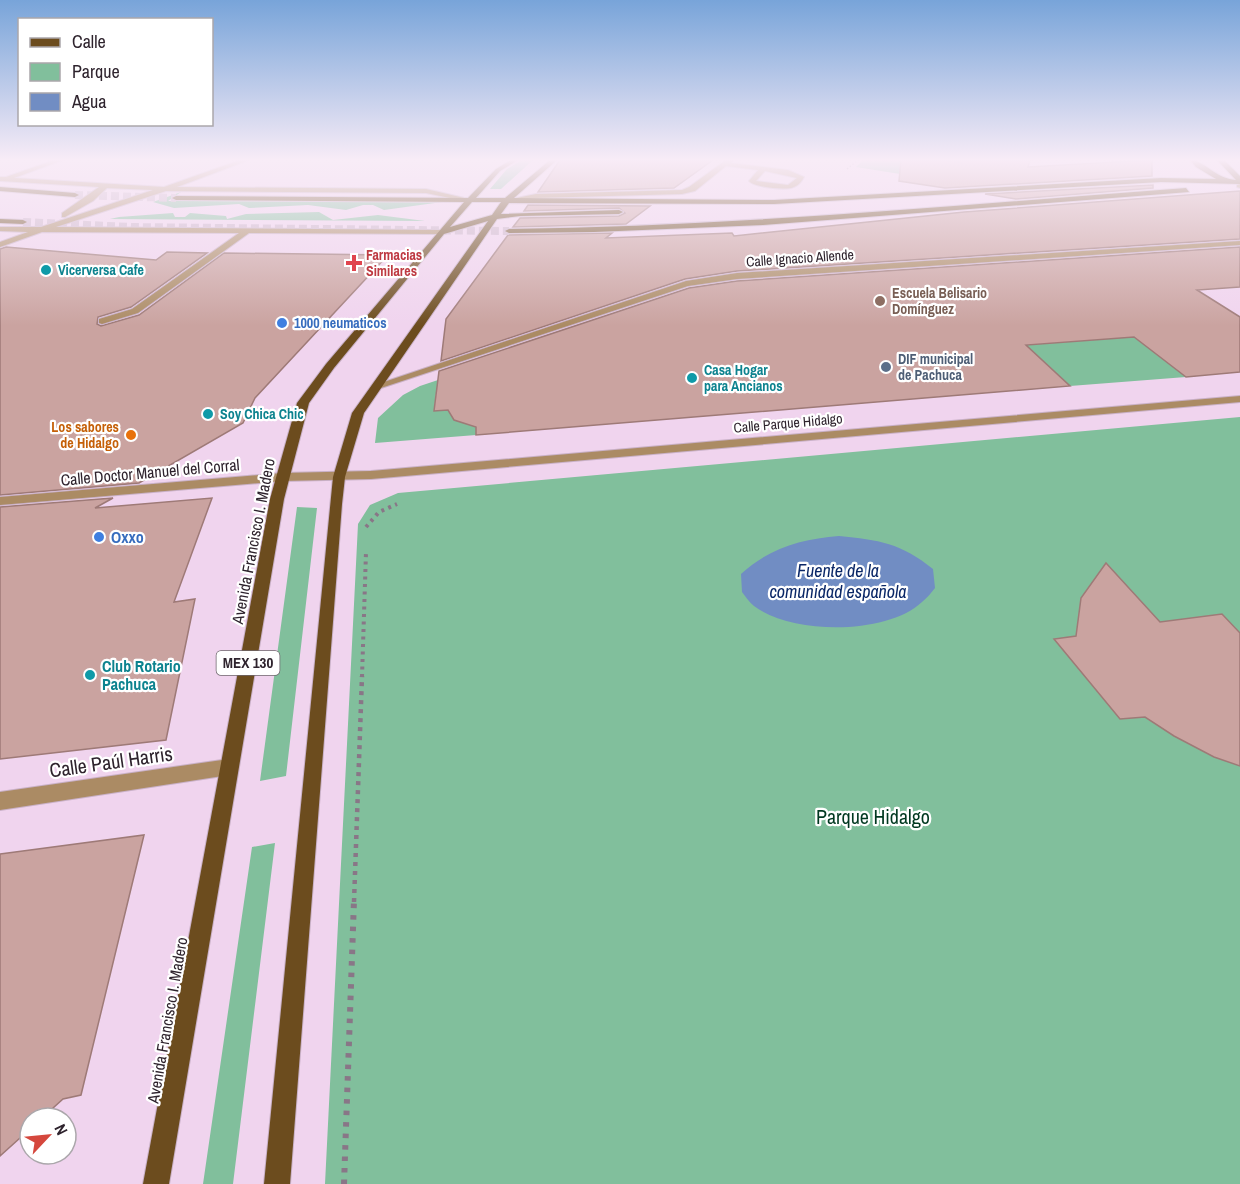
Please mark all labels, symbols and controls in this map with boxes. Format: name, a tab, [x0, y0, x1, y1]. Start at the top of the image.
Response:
legend	[18, 18, 213, 126]
text: Calle	[72, 29, 106, 54]
text: Parque	[72, 59, 120, 84]
text: Agua	[71, 89, 106, 114]
street label: Calle Ignacio Allende	[746, 245, 854, 271]
place label: Farmacias Similares	[366, 246, 422, 280]
marker: Farmacias Similares	[347, 256, 361, 270]
place label: Vicerversa Cafe	[58, 261, 144, 279]
marker: Vicerversa Cafe	[39, 263, 53, 277]
place label: Escuela Belisario Domínguez	[892, 284, 987, 318]
marker: Escuela Belisario Domínguez	[873, 294, 887, 308]
place label: 1000 neumaticos	[294, 314, 387, 332]
marker: 1000 neumaticos	[275, 316, 289, 330]
place label: DIF municipal de Pachuca	[898, 350, 973, 384]
marker: DIF municipal de Pachuca	[879, 360, 893, 374]
place label: Casa Hogar para Ancianos	[704, 361, 783, 395]
marker: Casa Hogar para Ancianos	[685, 371, 699, 385]
place label: Soy Chica Chic	[220, 405, 304, 423]
marker: Soy Chica Chic	[201, 407, 215, 421]
street label: Calle Parque Hidalgo	[733, 409, 843, 437]
place label: Los sabores de Hidalgo	[51, 418, 119, 452]
marker: Los sabores de Hidalgo	[124, 428, 138, 442]
street label: Calle Doctor Manuel del Corral	[60, 453, 240, 491]
street label: Avenida Francisco I. Madero	[226, 456, 280, 627]
place label: Oxxo	[111, 526, 144, 548]
marker: Oxxo	[92, 530, 106, 544]
water label: Fuente de la comunidad española	[769, 558, 907, 604]
road number: MEX 130	[216, 651, 280, 675]
place label: Club Rotario Pachuca	[102, 655, 181, 695]
marker: Club Rotario Pachuca	[83, 668, 97, 682]
street label: Calle Paúl Harris	[48, 740, 174, 783]
park label: Parque Hidalgo	[816, 803, 930, 830]
street label: Avenida Francisco I. Madero	[141, 935, 192, 1106]
north arrow	[18, 1106, 78, 1166]
text: N	[50, 1120, 73, 1139]

